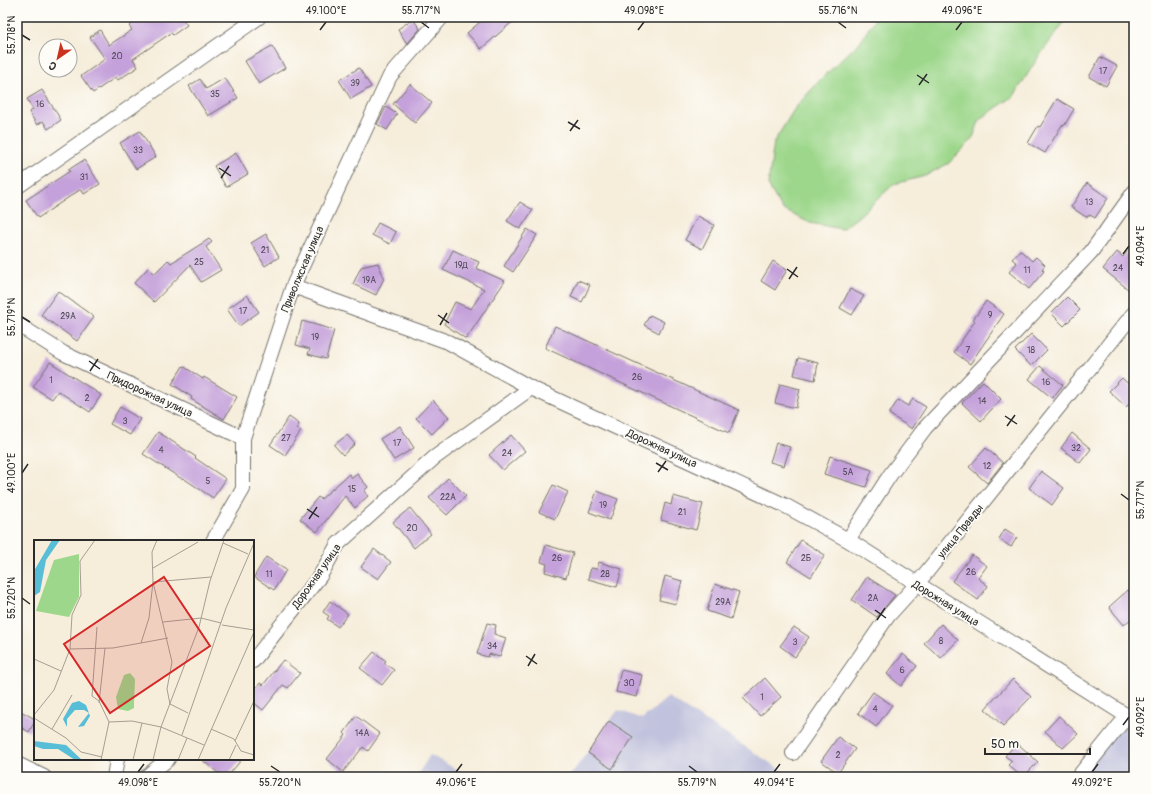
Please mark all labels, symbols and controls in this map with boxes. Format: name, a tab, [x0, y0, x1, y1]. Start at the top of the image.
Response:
text: 49.100°E	[306, 5, 346, 17]
text: 55.717°N	[402, 5, 441, 17]
text: 49.098°E	[624, 5, 664, 17]
text: 55.716°N	[818, 5, 858, 17]
text: 49.096°E	[942, 5, 982, 17]
text: 55.718°N	[6, 16, 18, 54]
north arrow	[38, 38, 78, 78]
house number: 20	[111, 51, 123, 62]
text: С	[46, 58, 59, 73]
house number: 17	[1099, 66, 1107, 77]
house number: 39	[350, 78, 360, 89]
house number: 35	[210, 89, 220, 100]
house number: 16	[36, 99, 44, 110]
house number: 33	[133, 145, 143, 156]
house number: 31	[80, 172, 88, 183]
house number: 13	[1085, 197, 1093, 208]
street label: Приволжская улица	[278, 224, 326, 314]
text: 49.094°E	[1135, 226, 1147, 266]
house number: 21	[261, 245, 269, 256]
house number: 25	[194, 257, 204, 268]
house number: 19Д	[454, 260, 468, 271]
house number: 24	[1113, 263, 1124, 274]
house number: 11	[1023, 265, 1031, 276]
house number: 19А	[362, 275, 376, 286]
text: 55.719°N	[6, 298, 18, 336]
house number: 17	[239, 306, 247, 317]
house number: 9	[988, 310, 993, 321]
house number: 29А	[60, 311, 76, 322]
house number: 19	[311, 332, 319, 343]
house number: 7	[966, 345, 971, 356]
house number: 18	[1027, 345, 1035, 356]
street label: Придорожная улица	[105, 369, 195, 420]
house number: 26	[632, 372, 642, 383]
house number: 1	[49, 375, 53, 386]
house number: 16	[1042, 377, 1050, 388]
house number: 2	[84, 393, 90, 404]
house number: 14	[978, 396, 987, 407]
house number: 3	[122, 416, 128, 427]
street label: Дорожная улица	[624, 426, 699, 470]
house number: 27	[281, 433, 291, 444]
house number: 17	[393, 438, 401, 449]
house number: 32	[1071, 443, 1081, 454]
house number: 4	[158, 445, 164, 456]
house number: 24	[502, 448, 513, 459]
text: 49.100°E	[6, 453, 18, 493]
house number: 12	[983, 461, 991, 472]
house number: 5А	[843, 467, 854, 478]
house number: 5	[206, 476, 211, 487]
text: 55.717°N	[1135, 480, 1147, 519]
house number: 15	[348, 484, 356, 495]
house number: 22А	[440, 492, 456, 503]
house number: 19	[599, 500, 607, 511]
street label: улица Правды	[934, 502, 986, 562]
house number: 21	[678, 507, 686, 518]
house number: 20	[406, 523, 418, 534]
inset map	[34, 540, 254, 760]
street label: Дорожная улица	[289, 541, 344, 612]
house number: 26	[552, 553, 562, 564]
house number: 2Б	[801, 553, 811, 564]
house number: 26	[966, 567, 976, 578]
house number: 11	[265, 569, 273, 580]
house number: 28	[600, 569, 610, 580]
text: 55.720°N	[6, 577, 18, 619]
street label: Дорожная улица	[909, 577, 981, 629]
house number: 2А	[868, 593, 879, 604]
house number: 29А	[715, 597, 731, 608]
house number: 8	[939, 636, 944, 647]
house number: 3	[792, 637, 798, 648]
house number: 34	[487, 641, 498, 652]
house number: 6	[899, 665, 905, 676]
house number: 30	[623, 678, 635, 689]
house number: 1	[760, 692, 764, 703]
text: 49.092°E	[1135, 697, 1147, 737]
house number: 4	[872, 704, 878, 715]
house number: 14А	[355, 728, 369, 739]
scale bar	[985, 730, 1090, 756]
text: 50 m	[991, 737, 1019, 752]
house number: 2	[835, 750, 841, 761]
text: 49.098°E	[118, 777, 158, 789]
text: 55.720°N	[259, 777, 301, 789]
text: 49.096°E	[436, 777, 476, 789]
text: 55.719°N	[678, 777, 716, 789]
text: 49.094°E	[754, 777, 794, 789]
text: 49.092°E	[1072, 777, 1112, 789]

